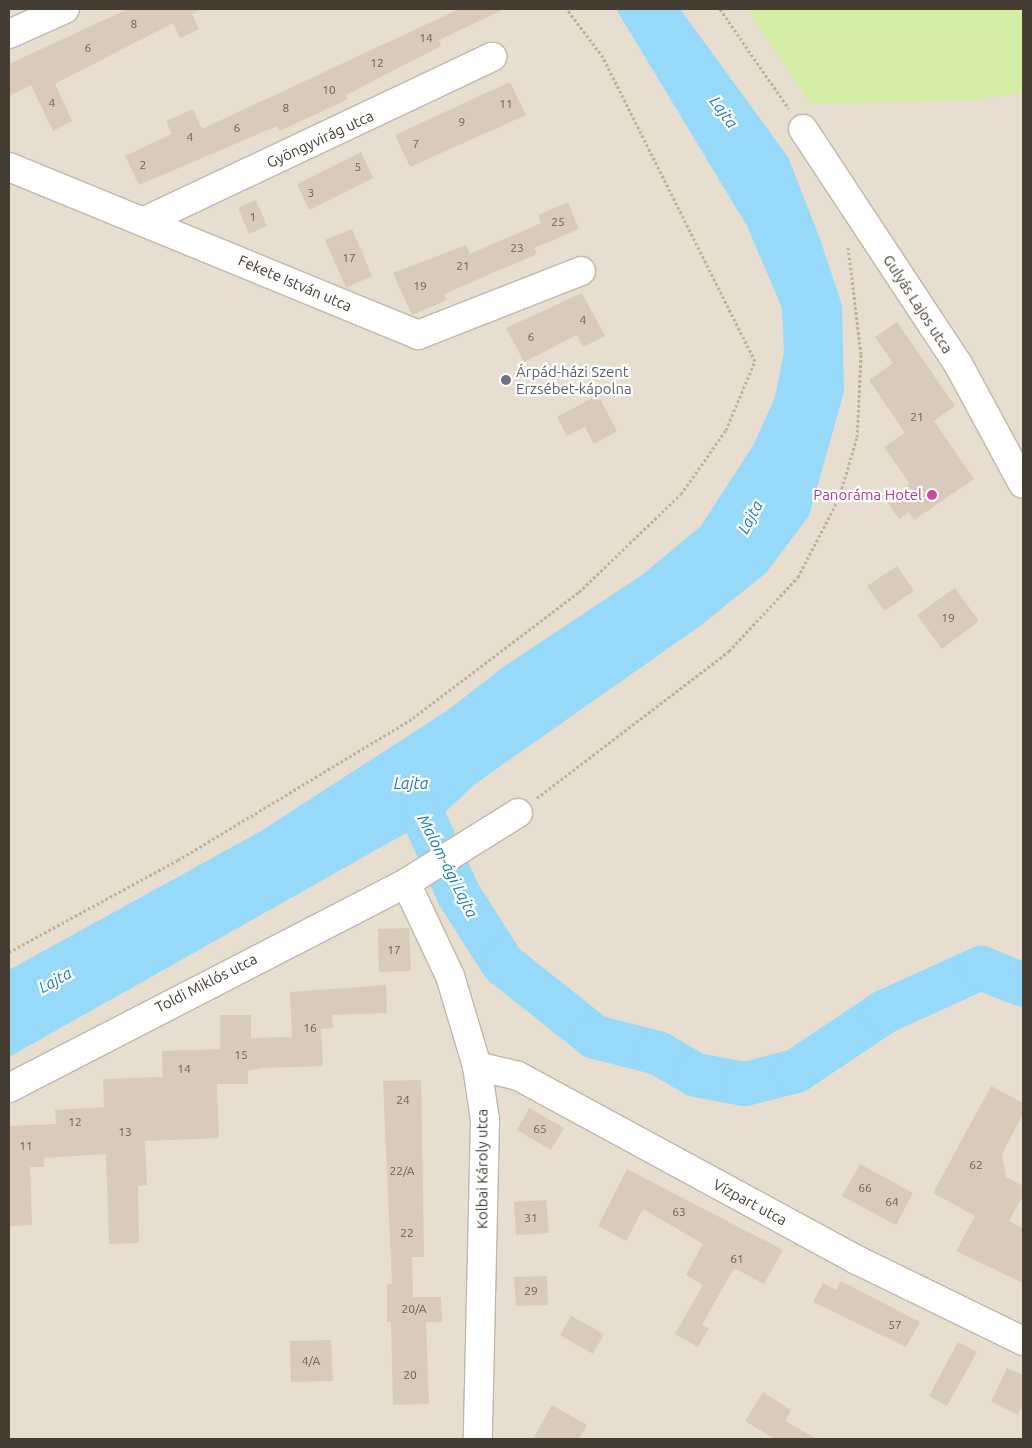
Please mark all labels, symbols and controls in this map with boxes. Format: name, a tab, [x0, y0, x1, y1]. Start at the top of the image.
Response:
house number: 8	[131, 17, 137, 31]
house number: 14	[419, 31, 433, 45]
house number: 6	[85, 41, 91, 55]
house number: 12	[370, 56, 384, 70]
house number: 10	[322, 83, 336, 97]
water label: Lajta	[706, 92, 742, 132]
house number: 4	[49, 96, 55, 110]
house number: 11	[499, 97, 513, 111]
house number: 8	[283, 101, 289, 115]
street label: Gyöngyvirág utca	[264, 106, 376, 172]
house number: 9	[459, 115, 465, 129]
house number: 6	[234, 121, 240, 135]
house number: 4	[187, 130, 193, 144]
house number: 7	[413, 137, 419, 151]
house number: 2	[140, 158, 146, 172]
house number: 5	[355, 160, 361, 174]
house number: 3	[308, 186, 314, 200]
house number: 1	[250, 210, 256, 224]
house number: 25	[551, 215, 565, 229]
house number: 23	[510, 241, 524, 255]
street label: Fekete István utca	[235, 251, 355, 315]
house number: 17	[342, 251, 356, 265]
street label: Gulyás Lajos utca	[879, 251, 957, 357]
house number: 21	[456, 259, 470, 273]
house number: 19	[413, 279, 427, 293]
house number: 4	[580, 313, 586, 327]
house number: 6	[528, 330, 534, 344]
place label: Árpád-házi Szent Erzsébet-kápolna	[516, 362, 632, 397]
marker: Árpád-házi Szent Erzsébet-kápolna	[500, 374, 512, 386]
house number: 21	[910, 410, 924, 424]
place label: Panoráma Hotel	[813, 486, 922, 504]
marker: Panoráma Hotel	[926, 489, 938, 501]
water label: Lajta	[733, 497, 767, 537]
house number: 19	[941, 611, 955, 625]
water label: Lajta	[394, 773, 428, 793]
water label: Malom-ági Lajta	[414, 811, 482, 921]
house number: 17	[387, 943, 401, 957]
street label: Toldi Miklós utca	[152, 950, 260, 1016]
water label: Lajta	[35, 963, 75, 997]
house number: 16	[303, 1021, 317, 1035]
house number: 15	[234, 1048, 248, 1062]
house number: 14	[177, 1062, 191, 1076]
house number: 24	[396, 1093, 410, 1107]
street label: Kolbai Károly utca	[473, 1109, 491, 1229]
house number: 12	[68, 1115, 82, 1129]
house number: 65	[533, 1122, 547, 1136]
house number: 13	[118, 1125, 132, 1139]
house number: 11	[19, 1139, 33, 1153]
house number: 62	[969, 1158, 983, 1172]
house number: 22/A	[389, 1164, 415, 1178]
street label: Vízpart utca	[710, 1175, 790, 1229]
house number: 66	[858, 1181, 872, 1195]
house number: 64	[885, 1195, 899, 1209]
house number: 63	[672, 1205, 686, 1219]
house number: 31	[524, 1211, 538, 1225]
house number: 22	[400, 1226, 414, 1240]
house number: 61	[730, 1252, 744, 1266]
house number: 29	[524, 1284, 538, 1298]
house number: 20/A	[401, 1302, 427, 1316]
house number: 57	[888, 1318, 902, 1332]
house number: 4/A	[302, 1354, 320, 1368]
house number: 20	[403, 1368, 417, 1382]

